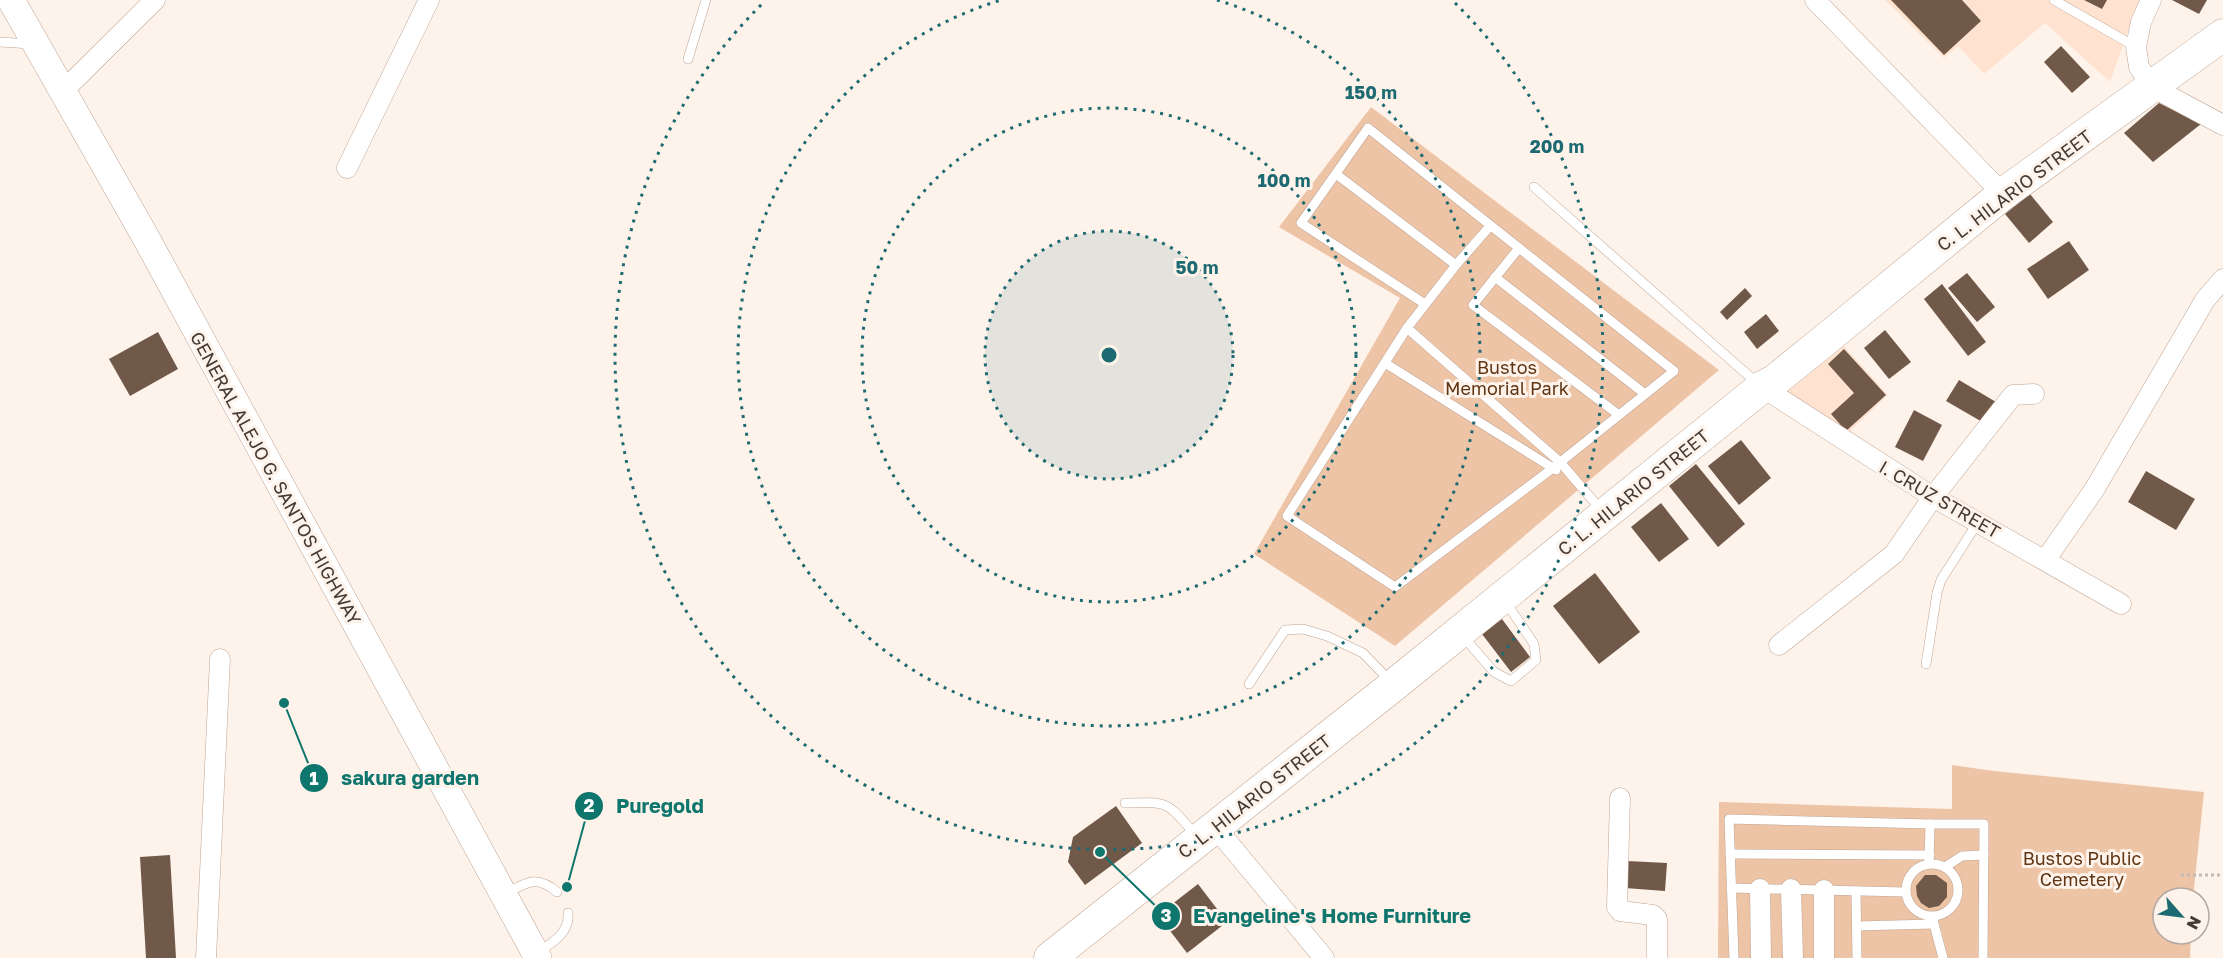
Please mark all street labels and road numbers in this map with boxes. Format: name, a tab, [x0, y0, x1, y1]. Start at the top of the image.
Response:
street label: C. L. HILARIO STREET	[1932, 125, 2096, 255]
street label: GENERAL ALEJO G. SANTOS HIGHWAY	[186, 328, 366, 629]
street label: C. L. HILARIO STREET	[1553, 424, 1713, 560]
street label: I. CRUZ STREET	[1875, 455, 2005, 543]
street label: C. L. HILARIO STREET	[1173, 729, 1335, 863]

